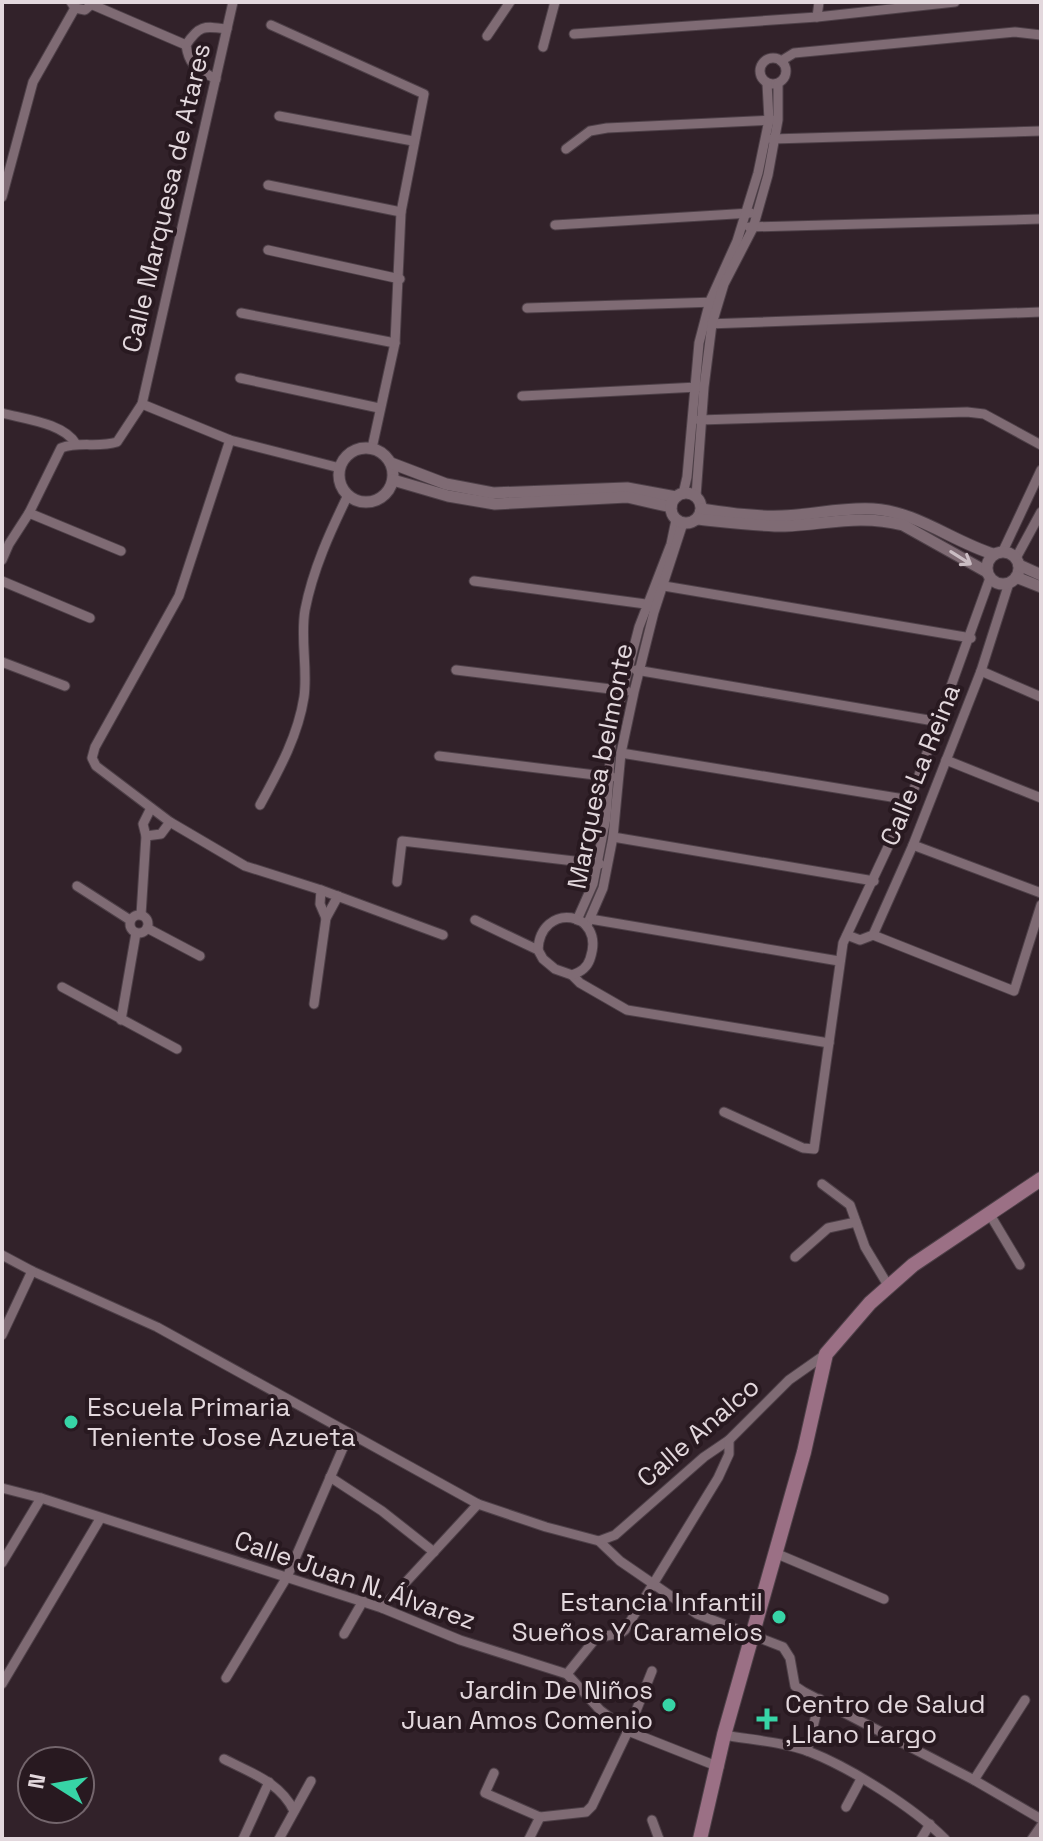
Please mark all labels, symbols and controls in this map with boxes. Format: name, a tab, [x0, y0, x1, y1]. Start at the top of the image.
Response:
street label: Calle Marquesa de Atares	[114, 40, 218, 356]
one-way arrow	[950, 549, 972, 566]
street label: Marquesa belmonte	[560, 640, 640, 892]
street label: Calle La Reina	[872, 679, 968, 851]
street label: Calle Analco	[630, 1370, 766, 1494]
place label: Escuela Primaria Teniente Jose Azueta	[87, 1390, 356, 1454]
marker: Escuela Primaria Teniente Jose Azueta	[62, 1413, 80, 1431]
street label: Calle Juan N. Álvarez	[230, 1523, 480, 1637]
place label: Estancia Infantil Sueños Y Caramelos	[512, 1585, 763, 1649]
marker: Estancia Infantil Sueños Y Caramelos	[770, 1608, 788, 1626]
place label: Jardin De Niños Juan Amos Comenio	[401, 1673, 653, 1737]
place label: Centro de Salud ,Llano Largo	[785, 1687, 985, 1751]
marker: Jardin De Niños Juan Amos Comenio	[660, 1696, 678, 1714]
marker: Centro de Salud ,Llano Largo	[756, 1708, 778, 1730]
north arrow	[16, 1745, 96, 1825]
text: N	[21, 1771, 52, 1791]

